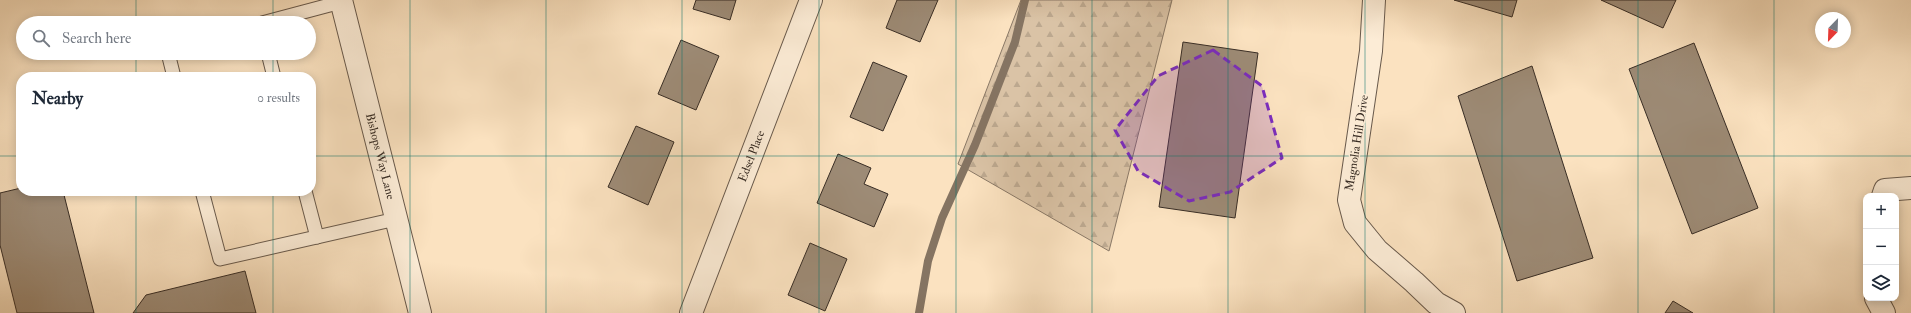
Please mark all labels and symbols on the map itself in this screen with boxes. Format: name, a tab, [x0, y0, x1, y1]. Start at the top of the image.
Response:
north arrow	[1815, 12, 1851, 48]
street label: Magnolia Hill Drive	[1342, 94, 1372, 192]
street label: Bishops Way Lane	[362, 111, 399, 201]
street label: Edsel Place	[734, 128, 768, 184]

